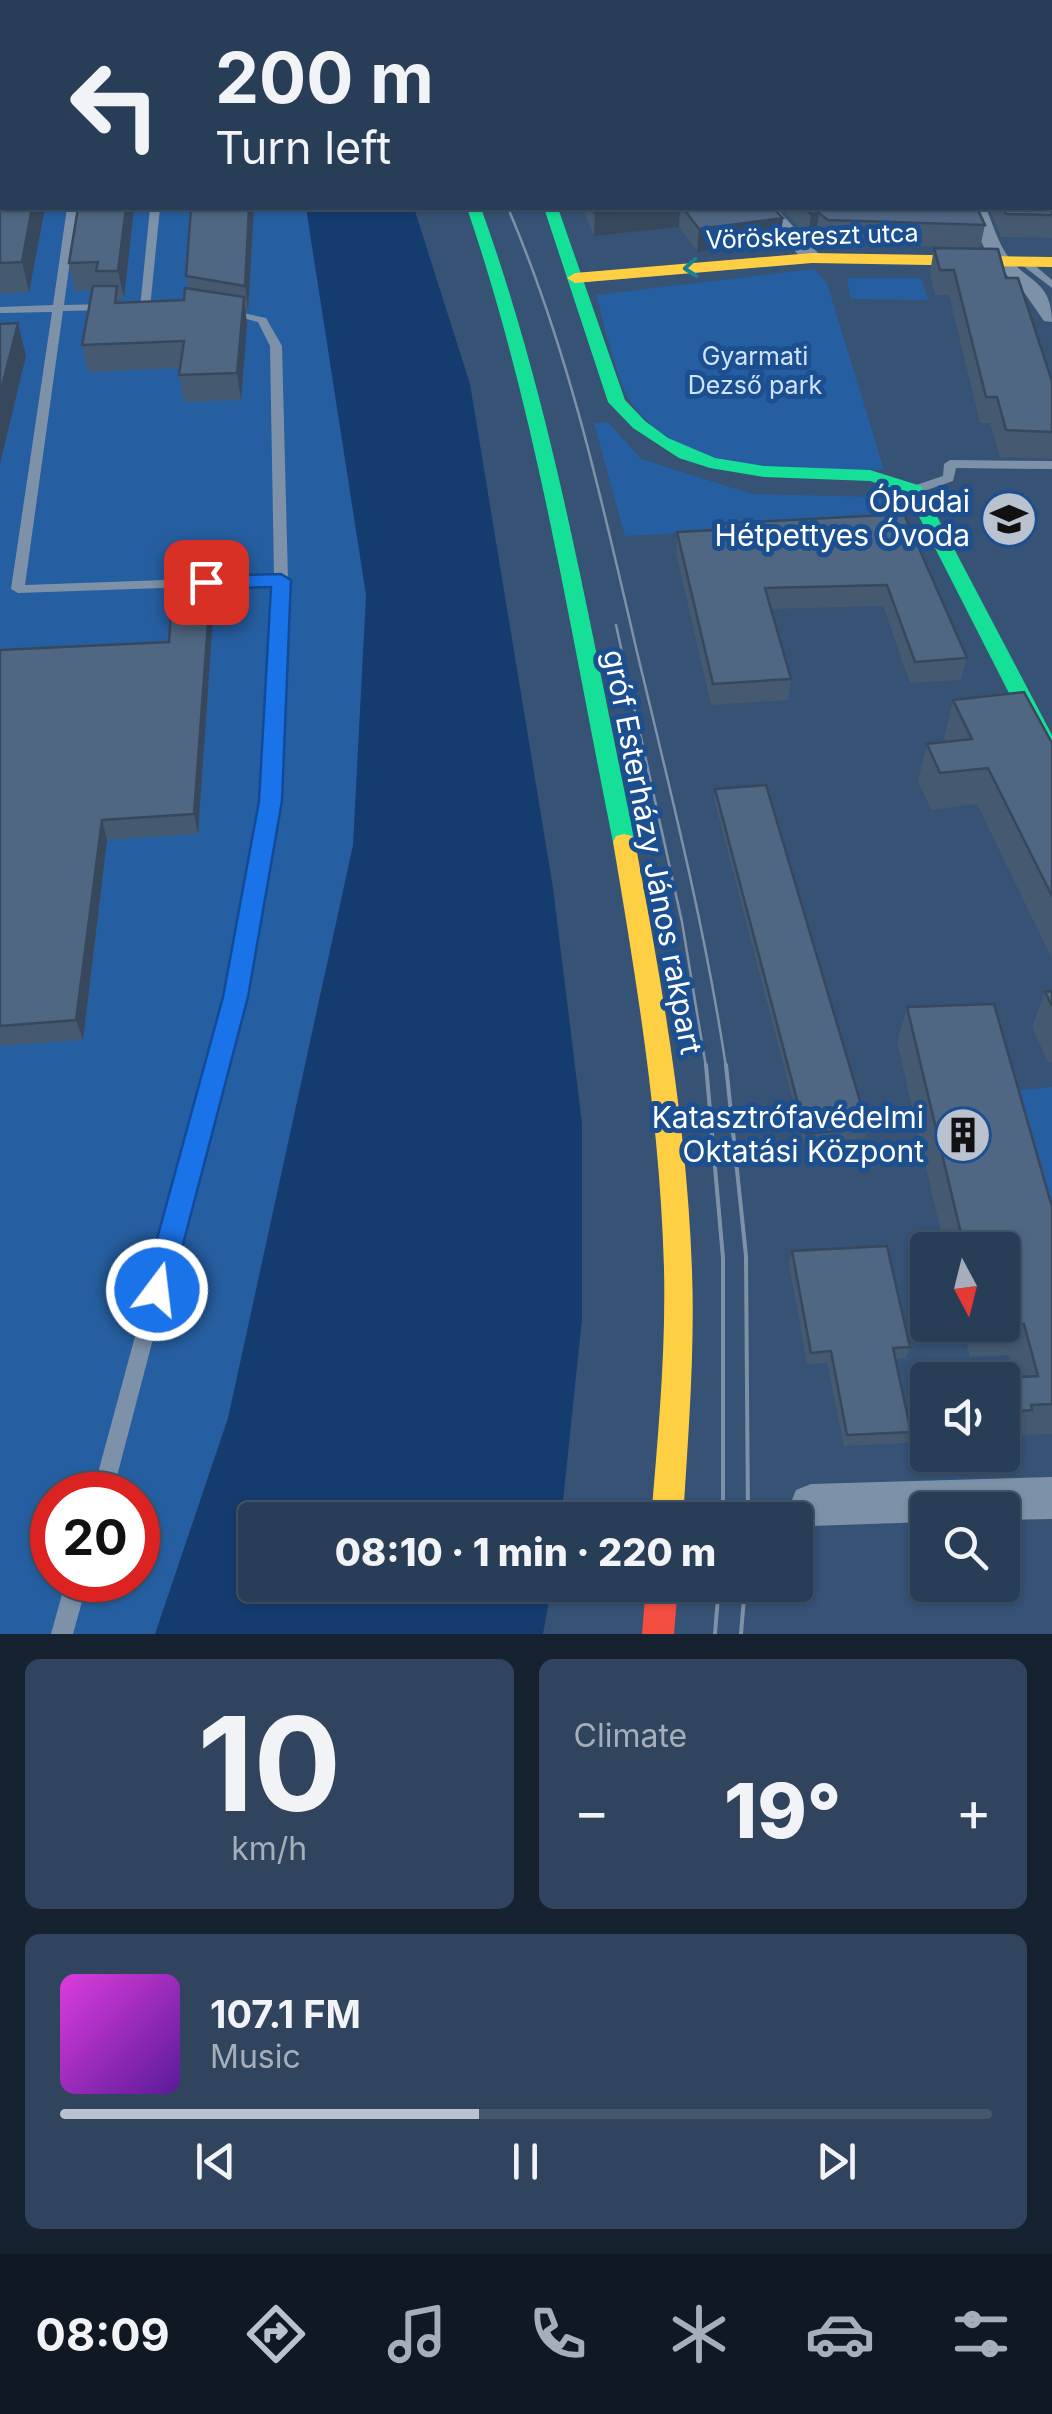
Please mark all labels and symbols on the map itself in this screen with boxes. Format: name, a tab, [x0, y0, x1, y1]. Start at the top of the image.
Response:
street label: Vöröskereszt utca	[705, 217, 919, 255]
one-way arrow	[683, 257, 699, 278]
park label: Gyarmati Dezső park	[688, 341, 822, 400]
place label: Óbudai Hétpettyes Óvoda	[715, 483, 970, 553]
school or university icon: Óbudai Hétpettyes Óvoda	[979, 489, 1039, 549]
pin	[164, 540, 249, 625]
street label: gróf Esterházy János rakpart	[596, 646, 710, 1057]
place label: Katasztrófavédelmi Oktatási Központ	[652, 1099, 924, 1169]
building icon: Katasztrófavédelmi Oktatási Központ	[933, 1105, 993, 1165]
north arrow	[910, 1232, 1020, 1342]
position arrow	[105, 1238, 209, 1342]
speed limit sign: 20	[30, 1472, 160, 1602]

